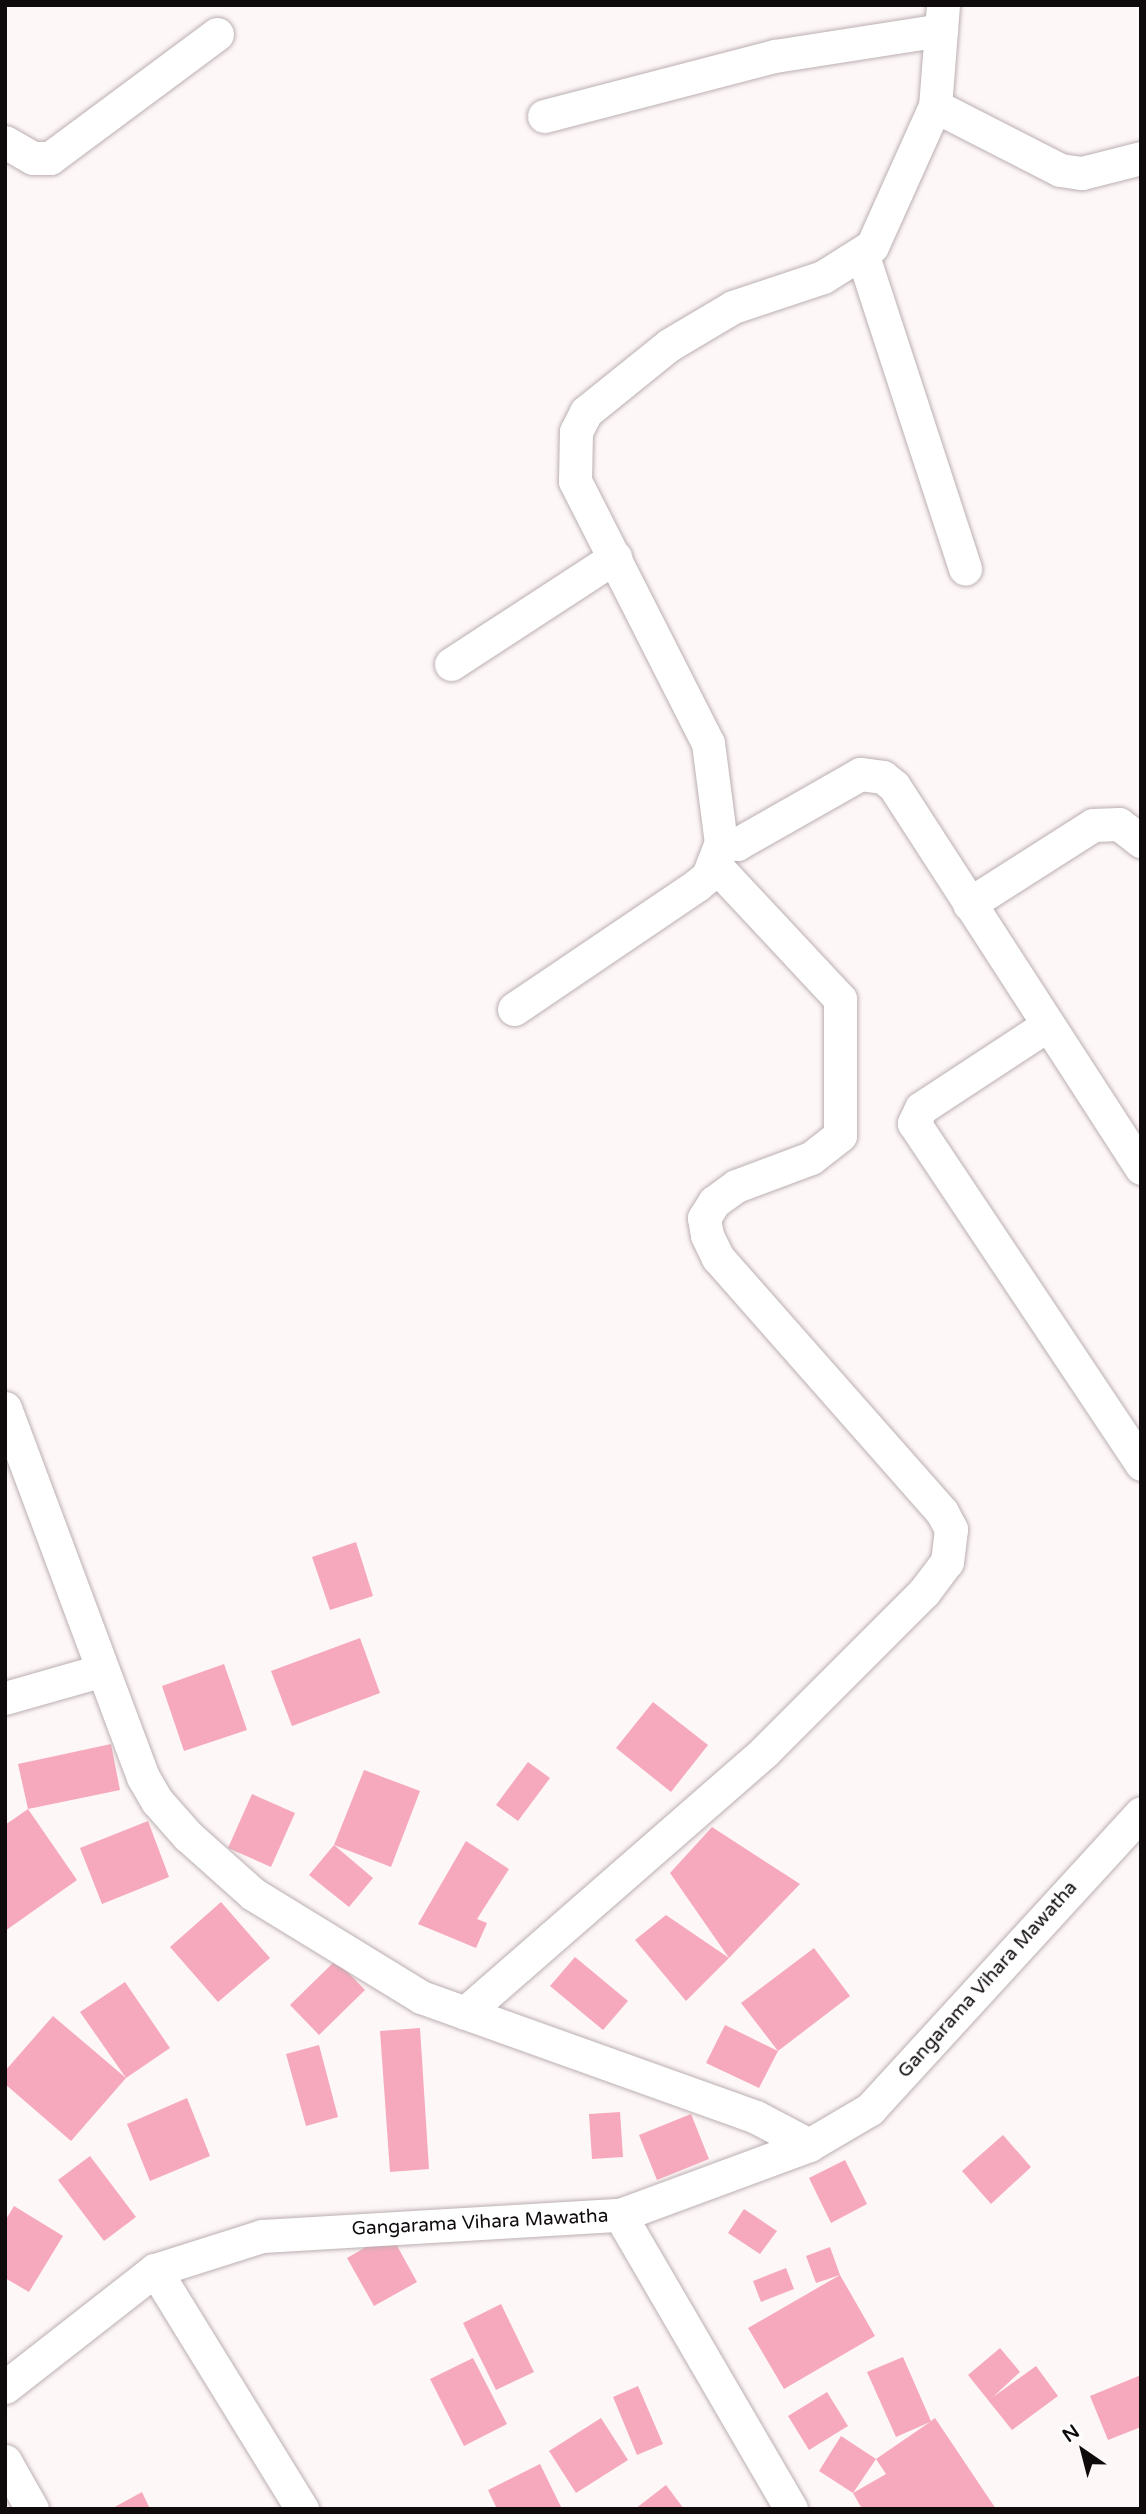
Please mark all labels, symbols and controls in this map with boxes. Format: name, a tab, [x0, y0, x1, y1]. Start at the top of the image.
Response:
street label: Gangarama Vihara Mawatha	[894, 1877, 1082, 2083]
street label: Gangarama Vihara Mawatha	[351, 2205, 609, 2241]
north arrow	[1048, 2416, 1118, 2486]
text: N	[1058, 2420, 1084, 2447]

